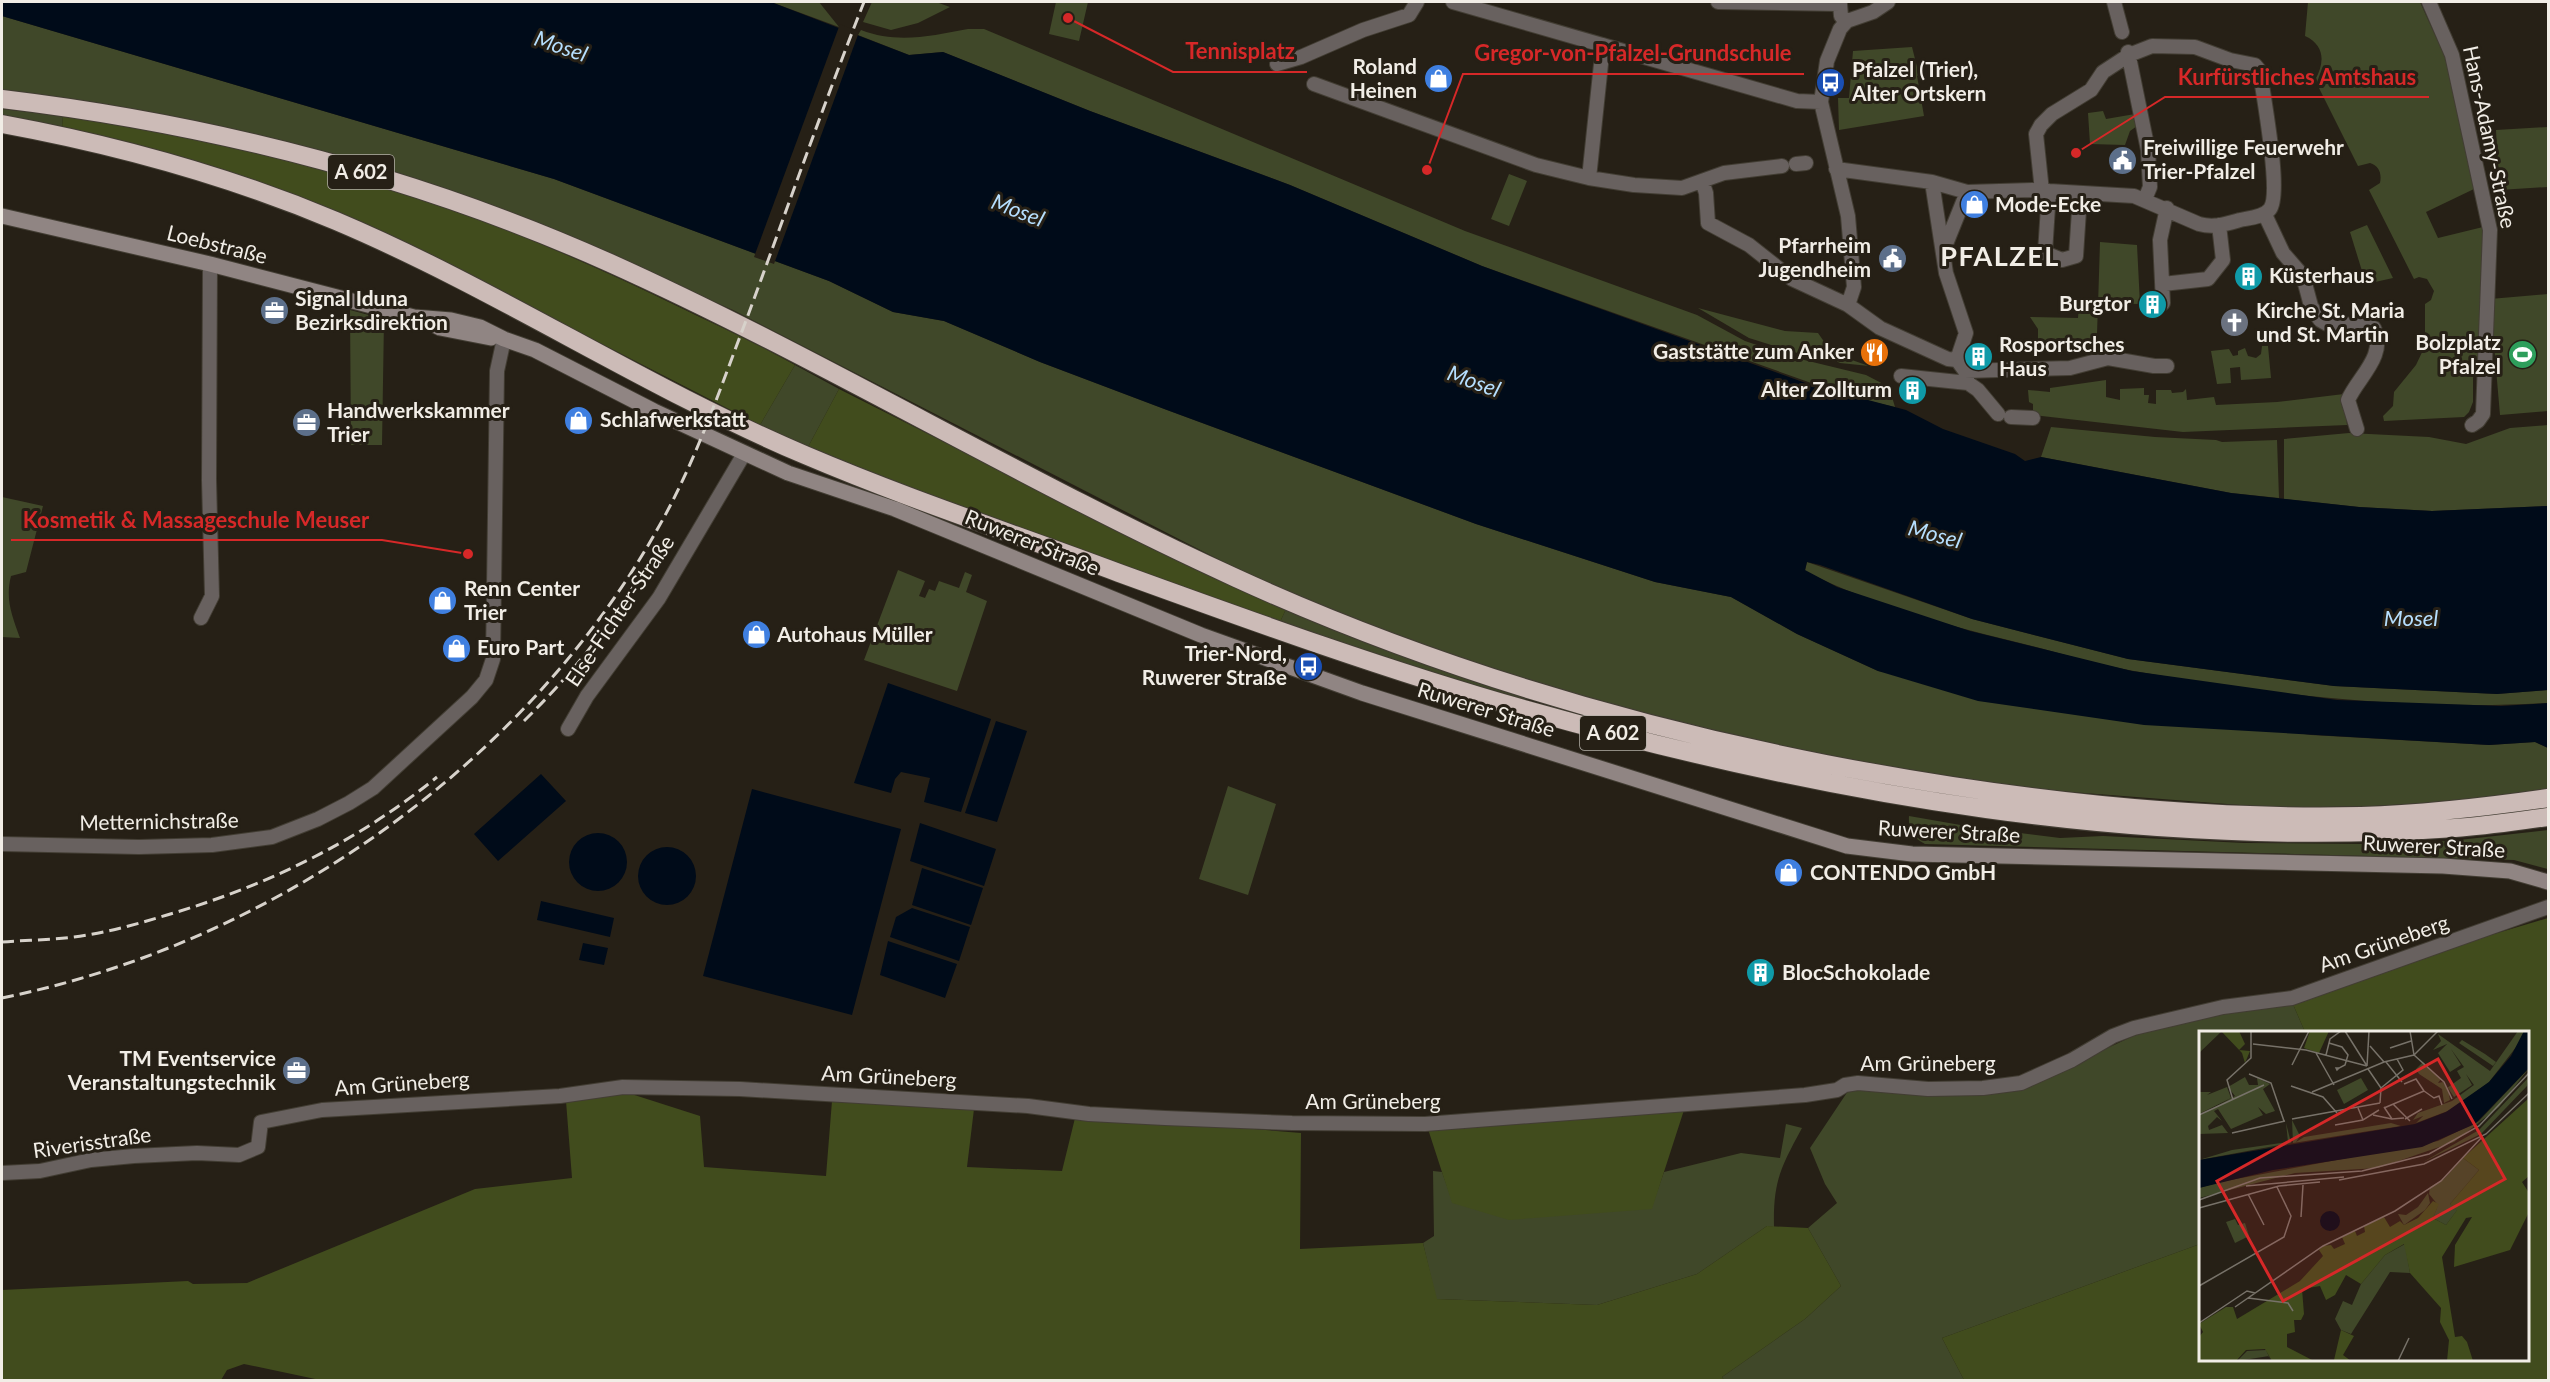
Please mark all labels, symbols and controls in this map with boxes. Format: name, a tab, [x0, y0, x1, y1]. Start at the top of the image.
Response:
water label: Mosel	[531, 24, 591, 67]
callout: Tennisplatz	[1173, 32, 1307, 72]
callout: Gregor-von-Pfalzel-Grundschule	[1463, 34, 1804, 74]
text: Tennisplatz	[1185, 37, 1295, 64]
text: Gregor-von-Pfalzel-Grundschule	[1474, 39, 1792, 66]
street label: Hans-Adamy-Straße	[2459, 43, 2522, 230]
place label: Roland Heinen	[1350, 53, 1417, 102]
place label: Pfalzel (Trier), Alter Ortskern	[1851, 56, 1986, 105]
callout: Kurfürstliches Amtshaus	[2165, 57, 2429, 97]
shop icon: Roland Heinen	[1422, 63, 1454, 95]
text: Kurfürstliches Amtshaus	[2178, 63, 2416, 90]
bus stop icon: Pfalzel (Trier), Alter Ortskern	[1815, 66, 1847, 98]
place label: Freiwillige Feuerwehr Trier-Pfalzel	[2143, 134, 2344, 183]
public building icon: Freiwillige Feuerwehr Trier-Pfalzel	[2106, 144, 2138, 176]
road number: A 602	[328, 155, 394, 189]
water label: Mosel	[988, 187, 1048, 232]
shop icon: Mode-Ecke	[1958, 189, 1990, 221]
place label: Mode-Ecke	[1995, 191, 2101, 216]
street label: Loebstraße	[165, 219, 270, 268]
place label: Pfarrheim Jugendheim	[1759, 232, 1871, 281]
district label: PFALZEL	[1940, 239, 2060, 272]
public building icon: Pfarrheim Jugendheim	[1876, 242, 1908, 274]
building icon: Küsterhaus	[2232, 260, 2264, 292]
place label: Küsterhaus	[2269, 262, 2374, 287]
place label: Signal Iduna Bezirksdirektion	[295, 285, 448, 334]
building icon: Burgtor	[2136, 288, 2168, 320]
place label: Burgtor	[2059, 290, 2131, 315]
office icon: Signal Iduna Bezirksdirektion	[258, 295, 290, 327]
place label: Kirche St. Maria und St. Martin	[2256, 297, 2405, 346]
church icon: Kirche St. Maria und St. Martin	[2219, 307, 2251, 339]
place label: Bolzplatz Pfalzel	[2415, 329, 2501, 378]
place label: Rosportsches Haus	[1999, 331, 2124, 380]
restaurant icon: Gaststätte zum Anker	[1859, 336, 1891, 368]
place label: Gaststätte zum Anker	[1653, 338, 1854, 363]
sports icon: Bolzplatz Pfalzel	[2506, 339, 2538, 371]
building icon: Rosportsches Haus	[1962, 341, 1994, 373]
water label: Mosel	[1444, 359, 1504, 403]
building icon: Alter Zollturm	[1897, 374, 1929, 406]
place label: Alter Zollturm	[1760, 376, 1892, 401]
place label: Handwerkskammer Trier	[327, 397, 510, 446]
shop icon: Schlafwerkstatt	[563, 404, 595, 436]
place label: Schlafwerkstatt	[600, 406, 746, 431]
office icon: Handwerkskammer Trier	[290, 407, 322, 439]
callout: Kosmetik & Massageschule Meuser	[11, 500, 382, 540]
street label: Ruwerer Straße	[962, 503, 1103, 580]
text: Kosmetik & Massageschule Meuser	[23, 506, 370, 533]
water label: Mosel	[1905, 513, 1965, 554]
street label: Else-Fichter-Straße	[559, 530, 679, 690]
place label: Renn Center Trier	[464, 575, 580, 624]
shop icon: Renn Center Trier	[427, 585, 459, 617]
water label: Mosel	[2384, 604, 2438, 631]
shop icon: Autohaus Müller	[740, 619, 772, 651]
place label: Autohaus Müller	[776, 621, 933, 646]
shop icon: Euro Part	[440, 632, 472, 664]
place label: Euro Part	[477, 634, 564, 659]
place label: Trier-Nord, Ruwerer Straße	[1142, 640, 1287, 689]
bus stop icon: Trier-Nord, Ruwerer Straße	[1292, 650, 1324, 682]
street label: Ruwerer Straße	[1415, 676, 1558, 741]
road number: A 602	[1580, 716, 1646, 750]
street label: Metternichstraße	[79, 807, 239, 834]
street label: Ruwerer Straße	[1877, 814, 2021, 847]
street label: Ruwerer Straße	[2362, 829, 2506, 862]
shop icon: CONTENDO GmbH	[1773, 857, 1805, 889]
place label: CONTENDO GmbH	[1810, 859, 1996, 884]
street label: Am Grüneberg	[2315, 909, 2452, 976]
building icon: BlocSchokolade	[1745, 957, 1777, 989]
place label: BlocSchokolade	[1782, 959, 1930, 984]
inset map	[2199, 1031, 2529, 1361]
place label: TM Eventservice Veranstaltungstechnik	[67, 1045, 277, 1094]
street label: Am Grüneberg	[1860, 1050, 1996, 1075]
office icon: TM Eventservice Veranstaltungstechnik	[281, 1055, 313, 1087]
street label: Am Grüneberg	[821, 1059, 957, 1092]
street label: Am Grüneberg	[334, 1065, 470, 1100]
street label: Am Grüneberg	[1305, 1088, 1441, 1113]
street label: Riverisstraße	[31, 1121, 153, 1162]

